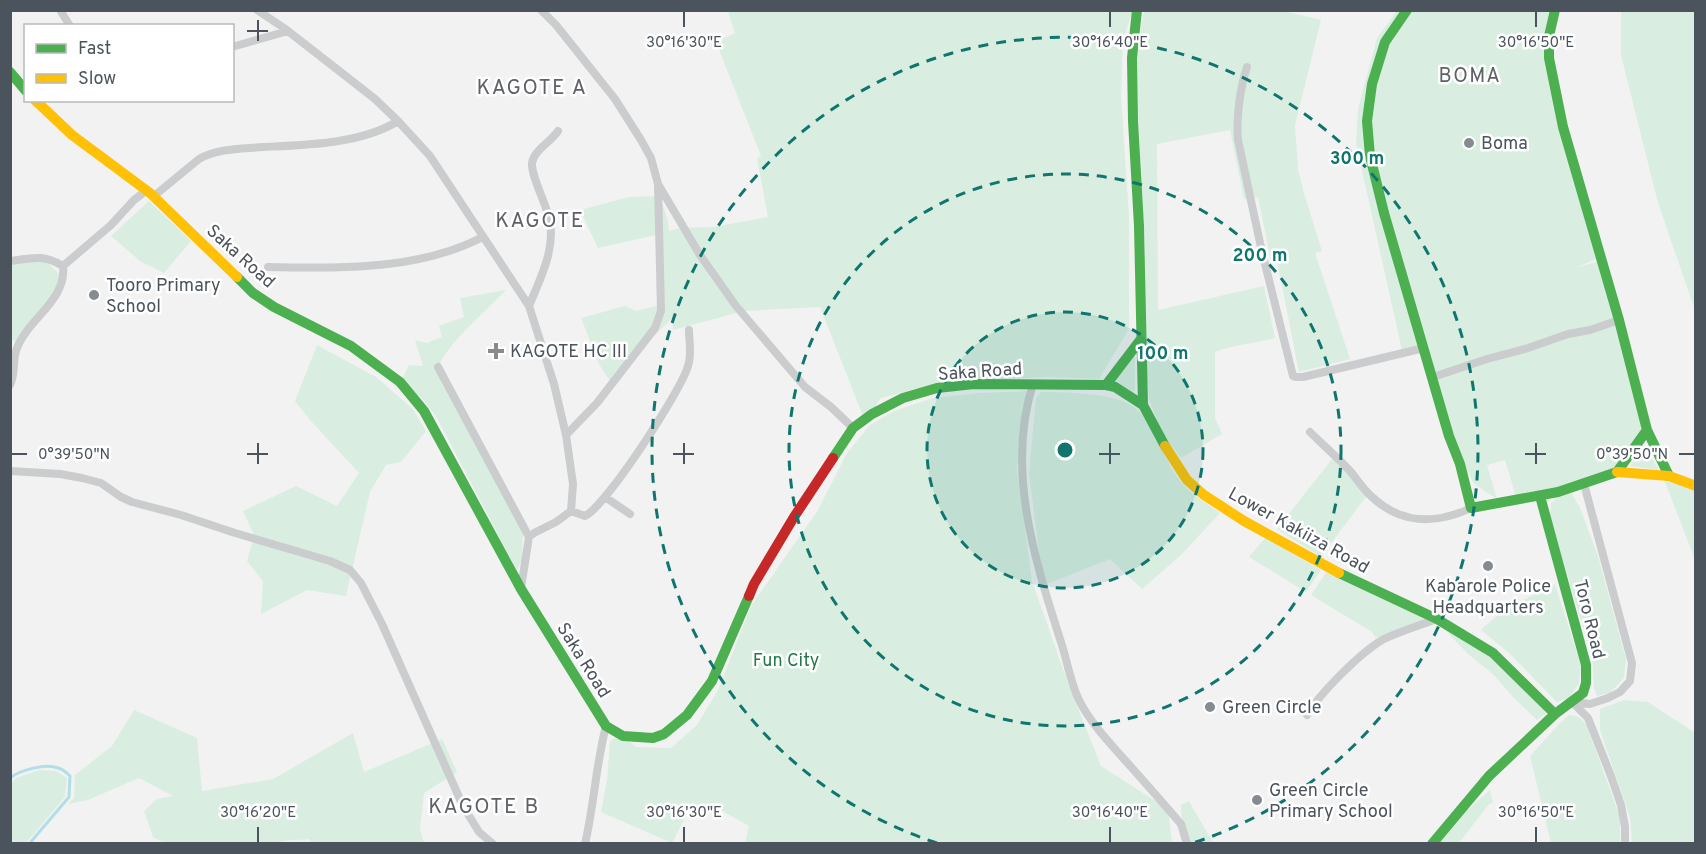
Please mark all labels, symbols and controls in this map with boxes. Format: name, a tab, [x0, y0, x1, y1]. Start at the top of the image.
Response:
legend	[24, 24, 234, 102]
text: 30°16'30"E	[646, 34, 722, 53]
text: 30°16'40"E	[1072, 34, 1148, 53]
text: 30°16'50"E	[1498, 34, 1574, 53]
text: Fast	[78, 38, 111, 61]
district label: BOMA	[1439, 64, 1501, 90]
text: Slow	[78, 68, 116, 91]
district label: KAGOTE A	[476, 75, 588, 102]
place label: Boma	[1481, 133, 1528, 156]
marker: Boma	[1462, 136, 1476, 150]
text: 300 m	[1330, 148, 1384, 171]
district label: KAGOTE	[495, 208, 585, 235]
street label: Saka Road	[201, 220, 279, 294]
text: 200 m	[1232, 245, 1288, 268]
place label: Tooro Primary School	[106, 275, 221, 319]
marker: Tooro Primary School	[87, 288, 101, 302]
place label: KAGOTE HC III	[510, 341, 627, 364]
marker: KAGOTE HC III	[487, 342, 505, 360]
text: 100 m	[1137, 343, 1189, 366]
street label: Saka Road	[937, 358, 1023, 387]
centre of rings	[1055, 440, 1075, 460]
text: 0°39'50"N	[38, 446, 110, 465]
text: 0°39'50"N	[1596, 446, 1668, 465]
street label: Lower Kakiiza Road	[1224, 483, 1373, 580]
marker: Kabarole Police Headquarters	[1481, 559, 1495, 573]
place label: Kabarole Police Headquarters	[1425, 576, 1551, 620]
street label: Toro Road	[1568, 577, 1610, 662]
street label: Saka Road	[551, 619, 615, 703]
park label: Fun City	[753, 650, 819, 673]
place label: Green Circle	[1222, 697, 1321, 720]
marker: Green Circle	[1203, 700, 1217, 714]
place label: Green Circle Primary School	[1269, 780, 1393, 824]
marker: Green Circle Primary School	[1250, 793, 1264, 807]
district label: KAGOTE B	[428, 794, 540, 821]
text: 30°16'20"E	[220, 804, 296, 823]
text: 30°16'30"E	[646, 804, 722, 823]
text: 30°16'40"E	[1072, 804, 1148, 823]
text: 30°16'50"E	[1498, 804, 1574, 823]

